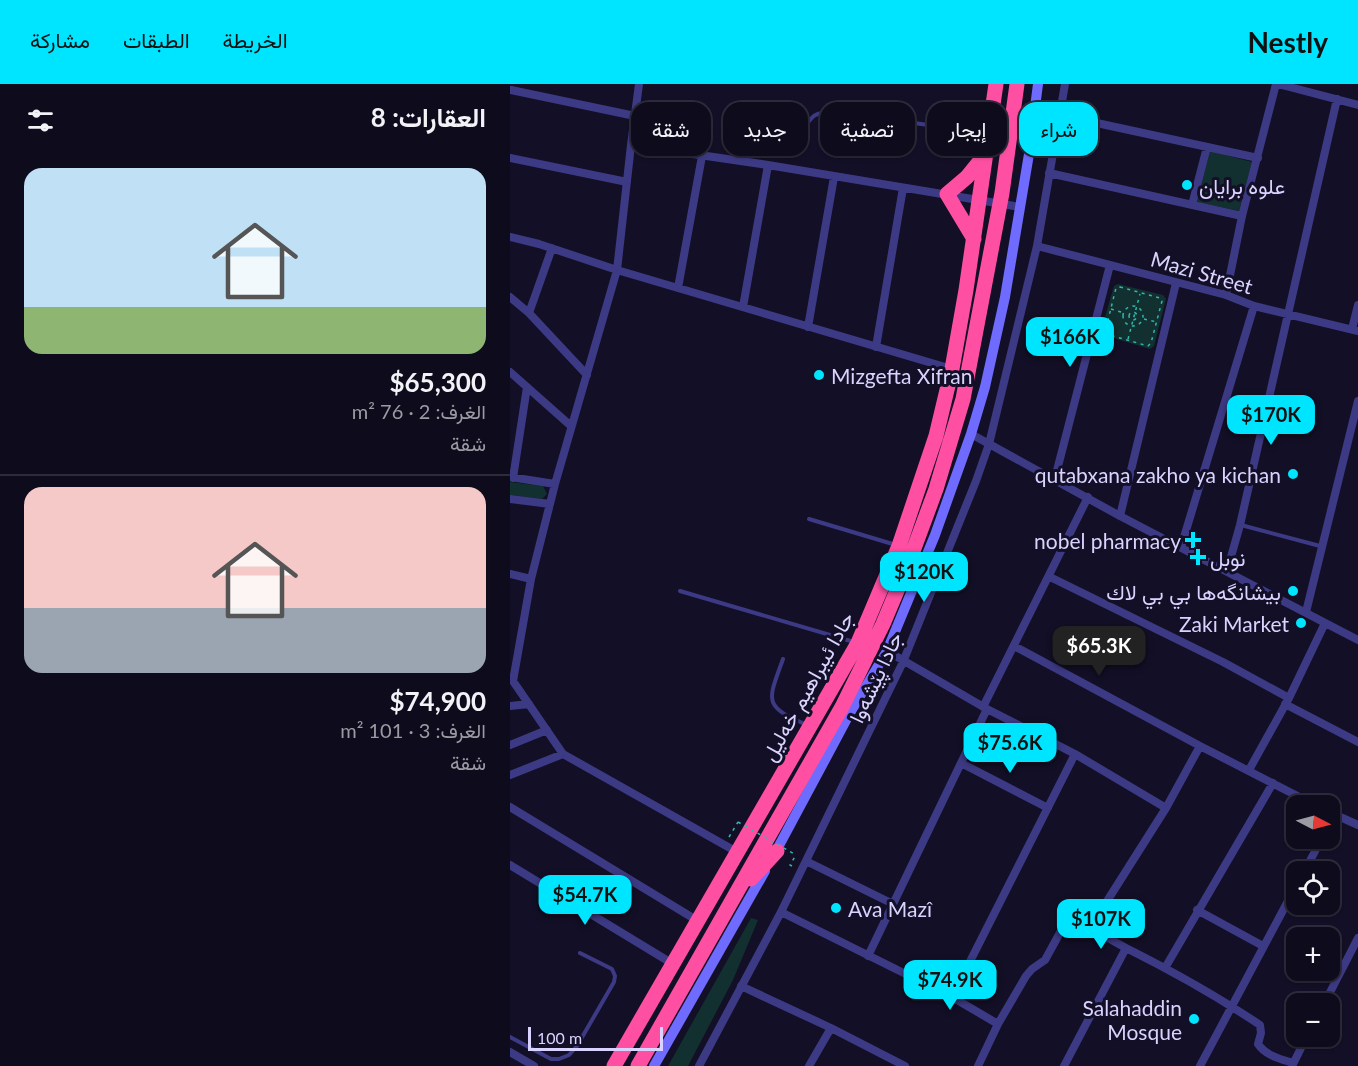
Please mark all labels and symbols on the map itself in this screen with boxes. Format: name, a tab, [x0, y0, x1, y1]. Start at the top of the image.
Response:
place label: علوه برايان	[1199, 173, 1285, 200]
marker: علوه برايان	[1180, 178, 1194, 192]
street label: Mazi Street	[1148, 246, 1256, 299]
pin: $166K	[1028, 317, 1112, 368]
place label: Mizgefta Xifran	[831, 363, 972, 388]
marker: Mizgefta Xifran	[812, 368, 826, 382]
pin: $170K	[1229, 395, 1313, 446]
place label: qutabxana zakho ya kichan	[1035, 462, 1281, 487]
marker: qutabxana zakho ya kichan	[1286, 467, 1300, 481]
place label: nobel pharmacy	[1034, 528, 1181, 553]
marker: nobel pharmacy	[1186, 533, 1200, 547]
place label: نوبل	[1210, 545, 1246, 572]
marker: نوبل	[1191, 550, 1205, 564]
pin: $120K	[882, 552, 966, 603]
place label: بيشانگه‌ها بي بي لاك	[1106, 579, 1281, 610]
marker: بيشانگه‌ها بي بي لاك	[1286, 584, 1300, 598]
street label: جادا ئیبراهیم خەلیل	[756, 607, 861, 767]
place label: Zaki Market	[1179, 611, 1289, 636]
marker: Zaki Market	[1294, 616, 1308, 630]
pin: $65.3K	[1050, 626, 1148, 677]
street label: جادا پێشەوا	[843, 628, 910, 728]
pin: $75.6K	[961, 723, 1059, 774]
north arrow	[1286, 795, 1340, 849]
pin: $54.7K	[536, 875, 634, 926]
place label: Ava Mazî	[848, 896, 933, 921]
pin: $107K	[1059, 899, 1143, 950]
marker: Ava Mazî	[829, 901, 843, 915]
pin: $74.9K	[901, 960, 999, 1011]
place label: Salahaddin Mosque	[1082, 995, 1182, 1044]
marker: Salahaddin Mosque	[1187, 1012, 1201, 1026]
scale bar	[528, 1024, 663, 1052]

